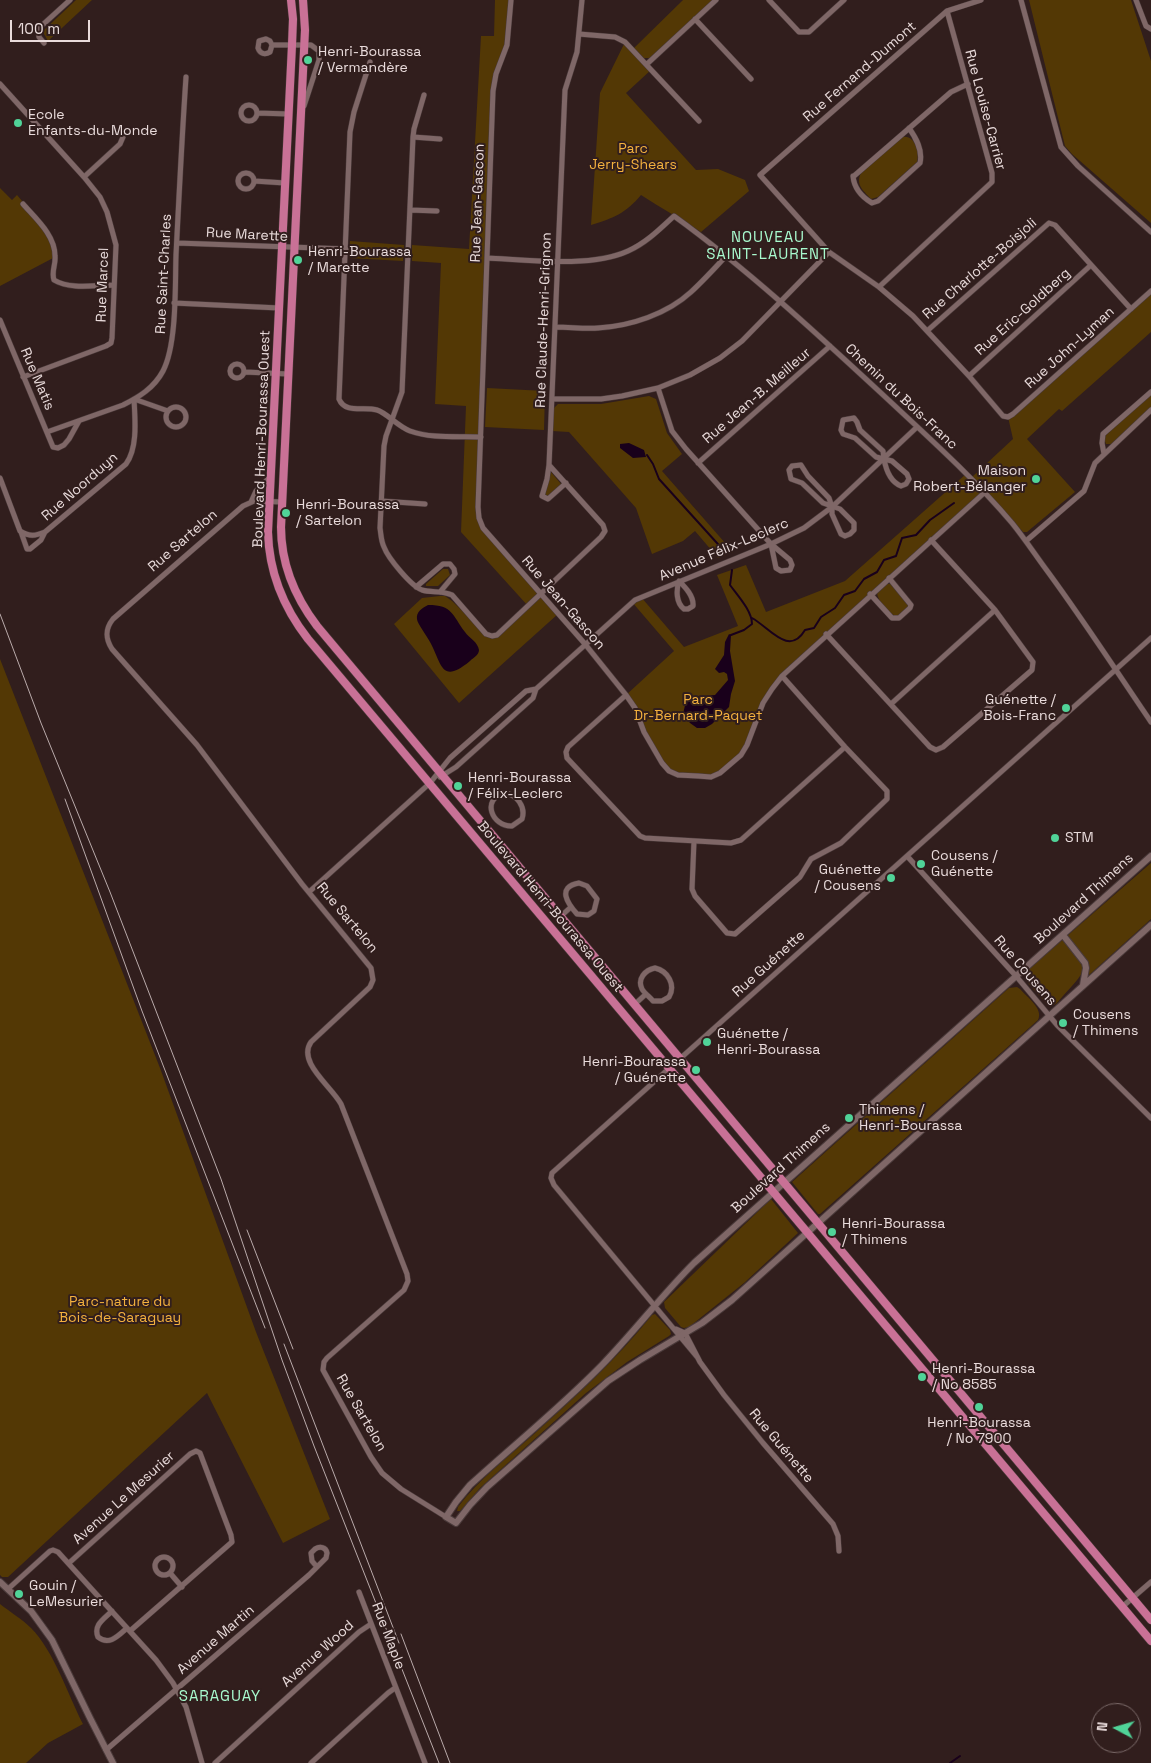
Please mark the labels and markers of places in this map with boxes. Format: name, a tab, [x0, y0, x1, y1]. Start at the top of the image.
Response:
place label: Henri-Bourassa / Vermandère	[318, 44, 421, 76]
marker: Henri-Bourassa / Vermandère	[302, 54, 314, 66]
place label: Ecole Enfants-du-Monde	[28, 107, 158, 140]
marker: Ecole Enfants-du-Monde	[12, 117, 24, 129]
place label: Henri-Bourassa / Marette	[308, 244, 411, 276]
marker: Henri-Bourassa / Marette	[292, 254, 304, 266]
place label: Maison Robert-Bélanger	[913, 463, 1026, 496]
marker: Maison Robert-Bélanger	[1030, 473, 1042, 485]
place label: Henri-Bourassa / Sartelon	[296, 497, 399, 530]
marker: Henri-Bourassa / Sartelon	[280, 507, 292, 519]
place label: Guénette / Bois-Franc	[983, 692, 1056, 724]
marker: Guénette / Bois-Franc	[1060, 702, 1072, 714]
place label: Henri-Bourassa / Félix-Leclerc	[468, 770, 571, 802]
marker: Henri-Bourassa / Félix-Leclerc	[452, 780, 464, 792]
place label: STM	[1065, 830, 1094, 846]
marker: STM	[1049, 832, 1061, 844]
place label: Cousens / Guénette	[931, 848, 998, 880]
marker: Cousens / Guénette	[915, 858, 927, 870]
place label: Guénette / Cousens	[814, 862, 881, 894]
marker: Guénette / Cousens	[885, 872, 897, 884]
place label: Cousens / Thimens	[1073, 1007, 1138, 1040]
marker: Cousens / Thimens	[1057, 1017, 1069, 1029]
place label: Guénette / Henri-Bourassa	[717, 1026, 820, 1058]
marker: Guénette / Henri-Bourassa	[701, 1036, 713, 1048]
place label: Henri-Bourassa / Guénette	[583, 1054, 686, 1086]
marker: Henri-Bourassa / Guénette	[690, 1064, 702, 1076]
place label: Thimens / Henri-Bourassa	[859, 1102, 962, 1134]
marker: Thimens / Henri-Bourassa	[843, 1112, 855, 1124]
place label: Henri-Bourassa / Thimens	[842, 1216, 945, 1248]
marker: Henri-Bourassa / Thimens	[826, 1226, 838, 1238]
place label: Henri-Bourassa / No 8585	[932, 1361, 1035, 1394]
marker: Henri-Bourassa / No 8585	[916, 1371, 928, 1383]
marker: Henri-Bourassa / No 7900	[973, 1401, 985, 1413]
place label: Henri-Bourassa / No 7900	[927, 1415, 1031, 1448]
place label: Gouin / LeMesurier	[29, 1578, 104, 1610]
marker: Gouin / LeMesurier	[13, 1588, 25, 1600]

